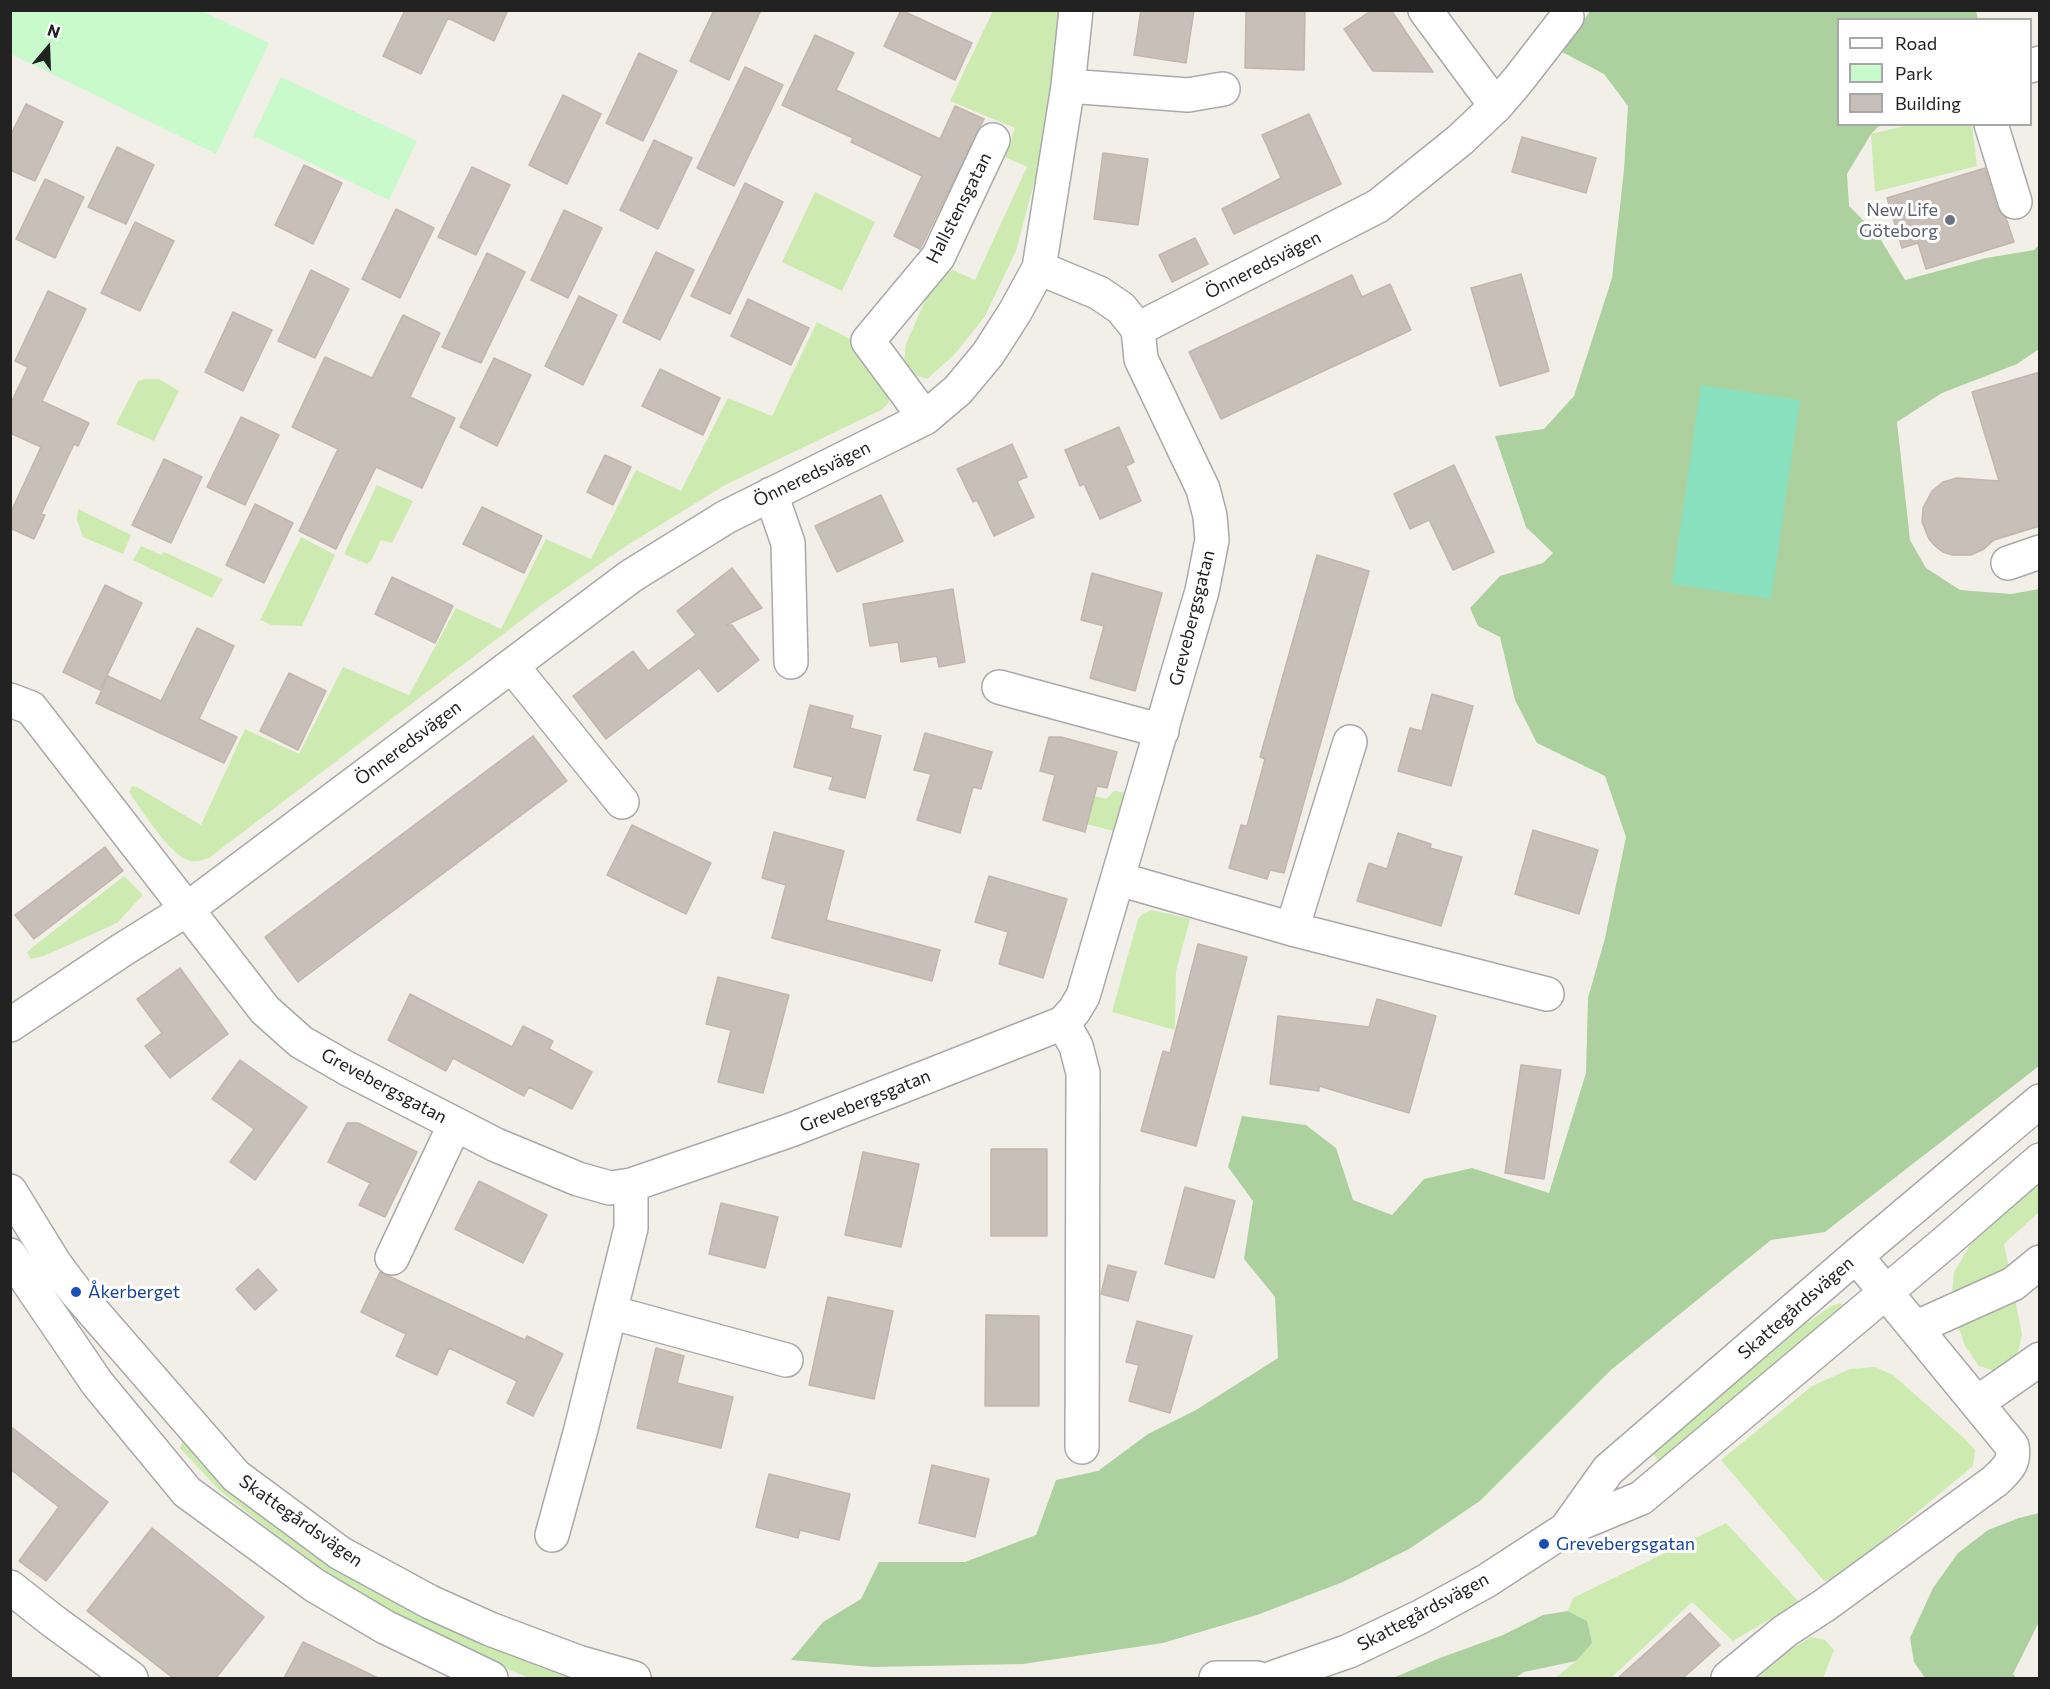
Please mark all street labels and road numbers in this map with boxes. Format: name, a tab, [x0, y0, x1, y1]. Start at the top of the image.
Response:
street label: Hallstensgatan	[922, 149, 996, 267]
street label: Önneredsvägen	[1201, 226, 1325, 304]
street label: Önneredsvägen	[750, 436, 874, 512]
street label: Grevebergsgatan	[1165, 548, 1219, 688]
street label: Önneredsvägen	[351, 696, 465, 790]
street label: Grevebergsgatan	[317, 1044, 451, 1128]
street label: Grevebergsgatan	[796, 1065, 934, 1137]
street label: Skattegårdsvägen	[1734, 1252, 1858, 1364]
street label: Skattegårdsvägen	[235, 1470, 367, 1572]
street label: Skattegårdsvägen	[1354, 1568, 1492, 1656]

